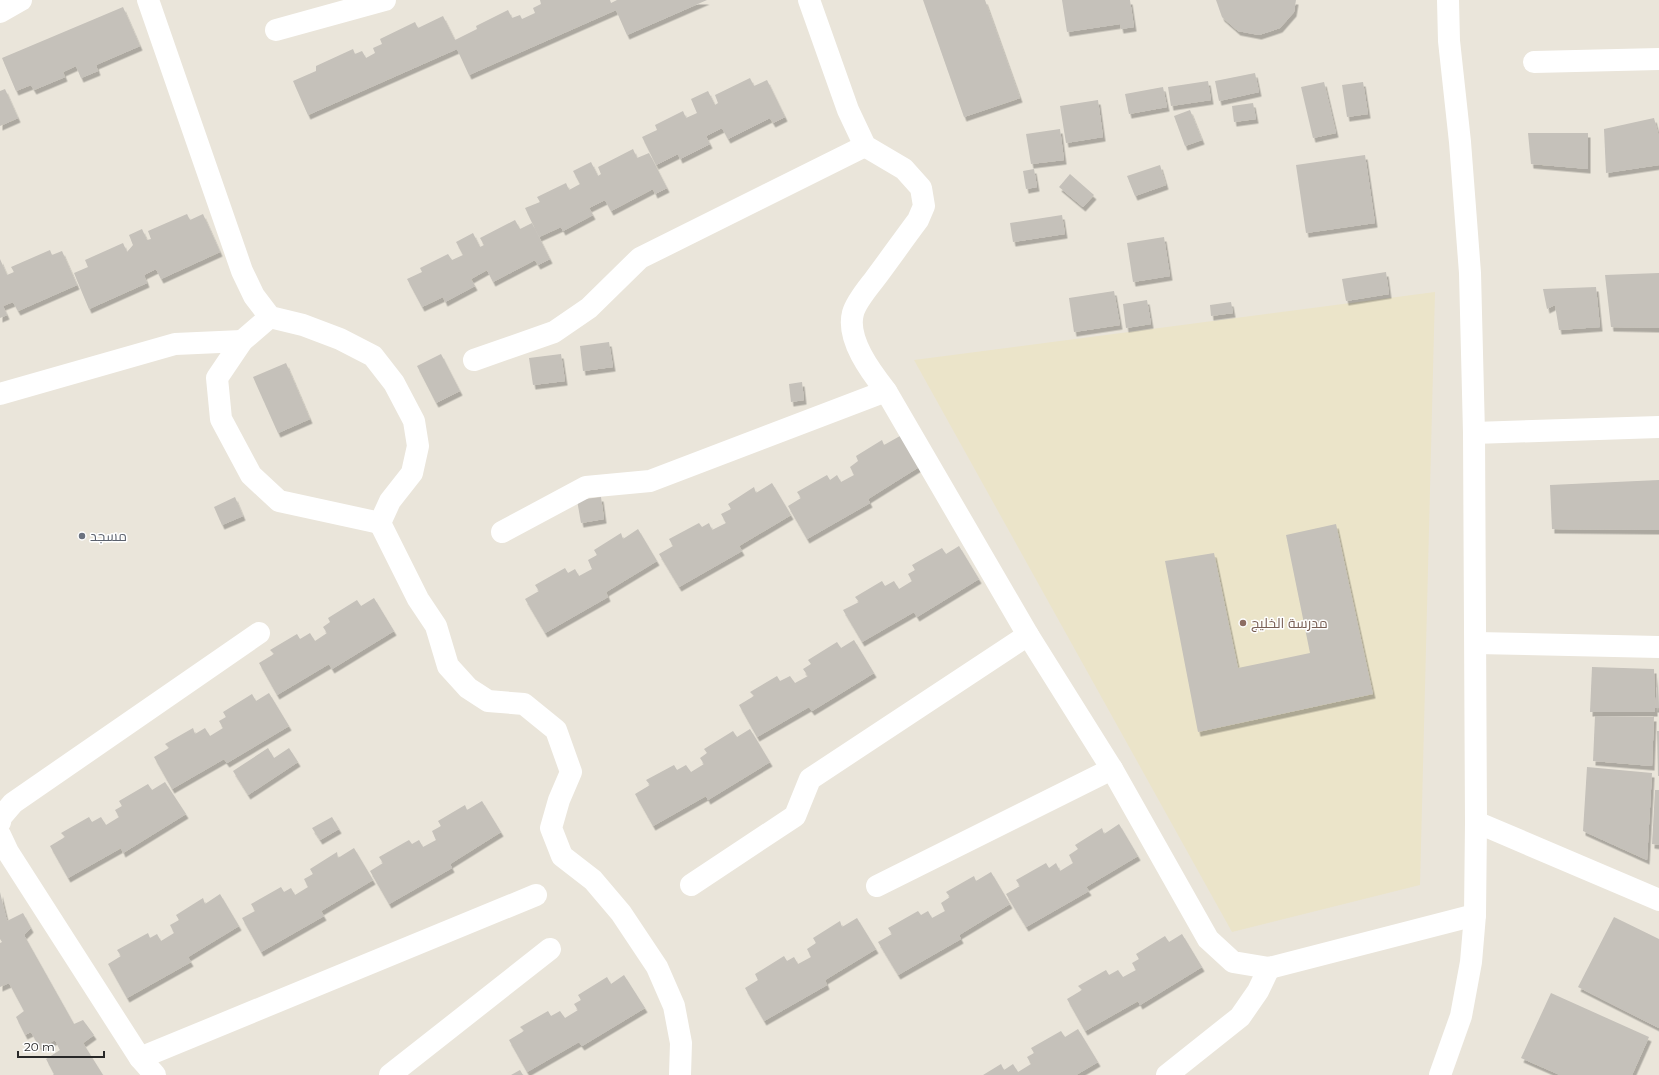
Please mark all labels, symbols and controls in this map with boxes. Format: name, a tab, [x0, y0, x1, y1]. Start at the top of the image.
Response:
place label: مسجد	[90, 527, 127, 545]
marker: مسجد	[77, 531, 87, 541]
place label: مدرسة الخليج	[1251, 614, 1328, 632]
marker: مدرسة الخليج	[1238, 618, 1248, 628]
scale bar	[18, 1033, 104, 1059]
text: 20 m	[24, 1039, 55, 1054]

